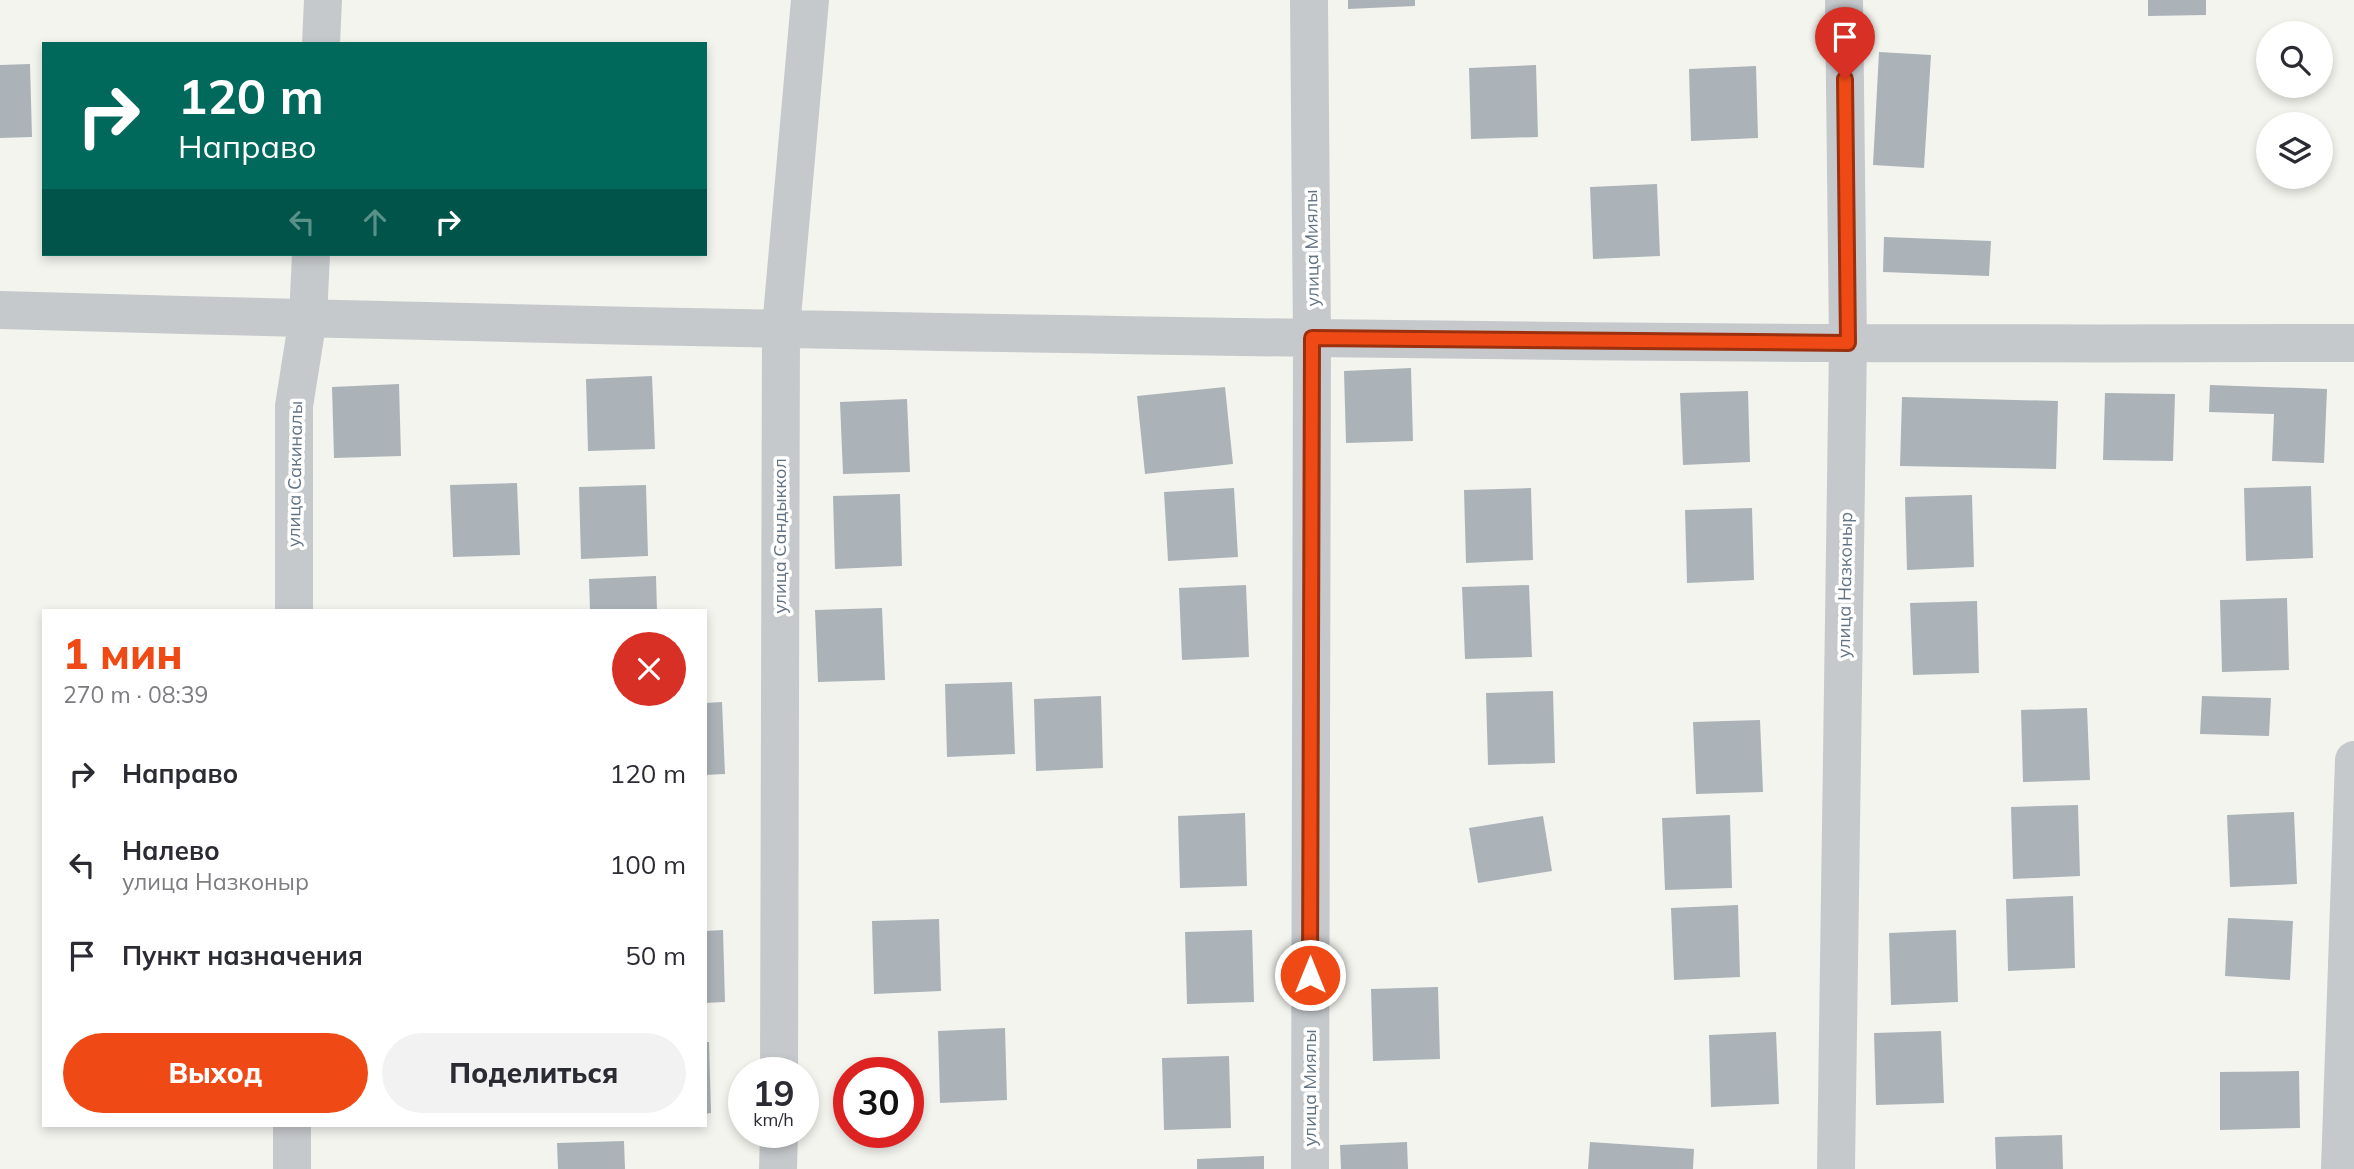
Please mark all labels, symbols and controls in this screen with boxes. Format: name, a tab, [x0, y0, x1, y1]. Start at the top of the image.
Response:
pin	[1815, 7, 1875, 79]
icon: arrive	[1826, 18, 1864, 56]
map controls	[2256, 21, 2333, 189]
button: search	[2256, 21, 2333, 98]
text: 120 m	[178, 65, 324, 126]
icon: right	[63, 70, 154, 161]
button: layers	[2256, 112, 2333, 189]
text: Направо	[178, 126, 317, 166]
street label: улица Миялы	[1299, 189, 1324, 307]
icon: left	[283, 203, 321, 241]
icon: ahead	[356, 203, 394, 241]
icon: right	[429, 203, 467, 241]
street label: улица Сакиналы	[282, 401, 307, 547]
street label: улица Сандыккол	[768, 458, 791, 614]
street label: улица Назконыр	[1832, 512, 1857, 658]
text: 1 мин	[63, 627, 183, 680]
button: close	[612, 632, 686, 706]
text: 270 m · 08:39	[63, 680, 208, 709]
icon: right	[63, 755, 101, 793]
text: Направо	[122, 757, 238, 790]
text: 120 m	[610, 757, 686, 790]
text: Налево	[122, 834, 220, 867]
icon: left	[63, 846, 101, 884]
text: 100 m	[610, 848, 686, 881]
text: улица Назконыр	[122, 867, 309, 896]
icon: arrive	[63, 937, 101, 975]
position arrow	[1273, 938, 1347, 1012]
text: Пункт назначения	[122, 939, 363, 972]
text: 50 m	[625, 939, 686, 972]
street label: улица Миялы	[1298, 1029, 1321, 1147]
button: Выход	[63, 1033, 368, 1113]
button: Поделиться	[382, 1033, 686, 1113]
speed limit sign: 30	[833, 1057, 924, 1148]
text: 19	[752, 1071, 795, 1115]
text: km/h	[753, 1108, 794, 1131]

